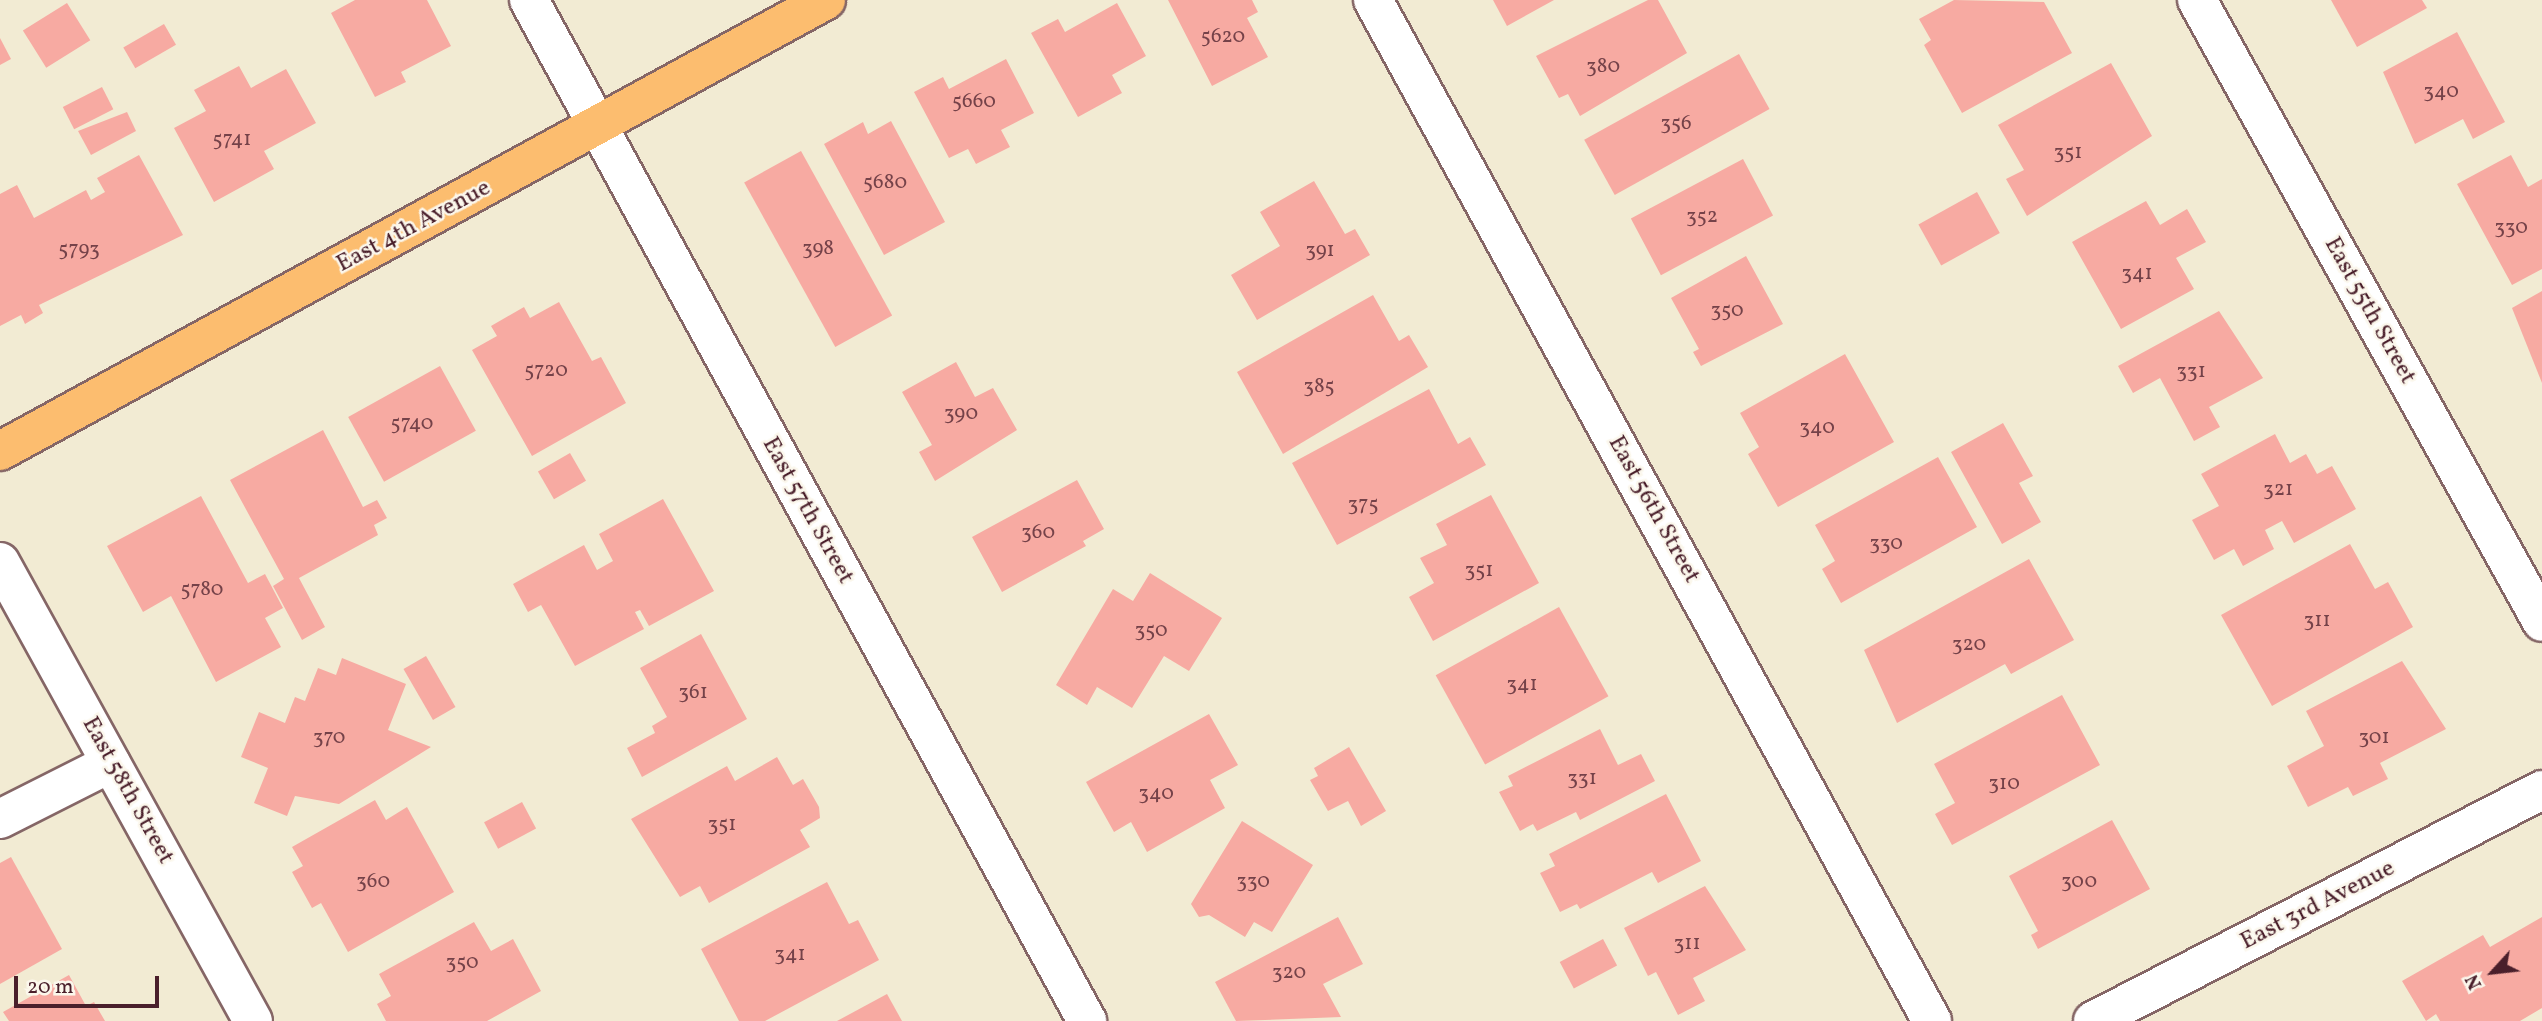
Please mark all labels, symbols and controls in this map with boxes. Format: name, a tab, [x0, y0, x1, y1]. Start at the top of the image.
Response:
house number: 5620	[1201, 24, 1245, 50]
house number: 380	[1586, 54, 1620, 80]
house number: 340	[2423, 79, 2459, 105]
house number: 5660	[952, 89, 996, 115]
house number: 356	[1660, 111, 1692, 137]
house number: 5741	[213, 127, 251, 153]
house number: 351	[2053, 140, 2083, 166]
house number: 5680	[863, 170, 907, 196]
street label: East 4th Avenue	[332, 174, 496, 280]
house number: 352	[1686, 204, 1718, 230]
house number: 330	[2494, 215, 2528, 241]
street label: East 55th Street	[2317, 233, 2421, 389]
house number: 398	[802, 236, 834, 262]
house number: 5793	[58, 237, 100, 263]
house number: 391	[1305, 238, 1335, 264]
house number: 341	[2121, 261, 2153, 287]
house number: 350	[1710, 298, 1744, 324]
house number: 5720	[524, 358, 568, 384]
house number: 331	[2176, 359, 2206, 385]
house number: 385	[1303, 374, 1335, 400]
house number: 390	[944, 401, 978, 427]
house number: 5740	[391, 411, 433, 437]
house number: 340	[1799, 415, 1835, 441]
street label: East 56th Street	[1601, 431, 1705, 589]
street label: East 57th Street	[755, 433, 859, 589]
house number: 321	[2263, 477, 2293, 503]
house number: 375	[1347, 492, 1379, 518]
house number: 360	[1021, 520, 1055, 546]
house number: 330	[1869, 531, 1903, 557]
house number: 351	[1464, 558, 1494, 584]
house number: 5780	[181, 577, 223, 603]
house number: 311	[2303, 608, 2331, 634]
house number: 350	[1134, 618, 1168, 644]
house number: 320	[1952, 632, 1986, 658]
house number: 341	[1506, 672, 1538, 698]
house number: 361	[678, 680, 708, 706]
street label: East 58th Street	[75, 712, 179, 870]
house number: 370	[313, 725, 345, 751]
house number: 301	[2358, 725, 2390, 751]
house number: 331	[1567, 766, 1597, 792]
house number: 310	[1988, 771, 2020, 797]
house number: 340	[1138, 781, 1174, 807]
house number: 351	[707, 812, 737, 838]
street label: East 3rd Avenue	[2236, 855, 2400, 957]
house number: 360	[356, 869, 390, 895]
house number: 330	[1236, 869, 1270, 895]
house number: 300	[2061, 869, 2097, 895]
house number: 311	[1673, 931, 1701, 957]
north arrow	[2458, 937, 2528, 1007]
house number: 341	[774, 942, 806, 968]
house number: 350	[445, 950, 479, 976]
house number: 320	[1272, 960, 1306, 986]
scale bar	[18, 962, 163, 1006]
text: N	[2460, 969, 2489, 994]
text: 20 m	[27, 973, 73, 1002]

